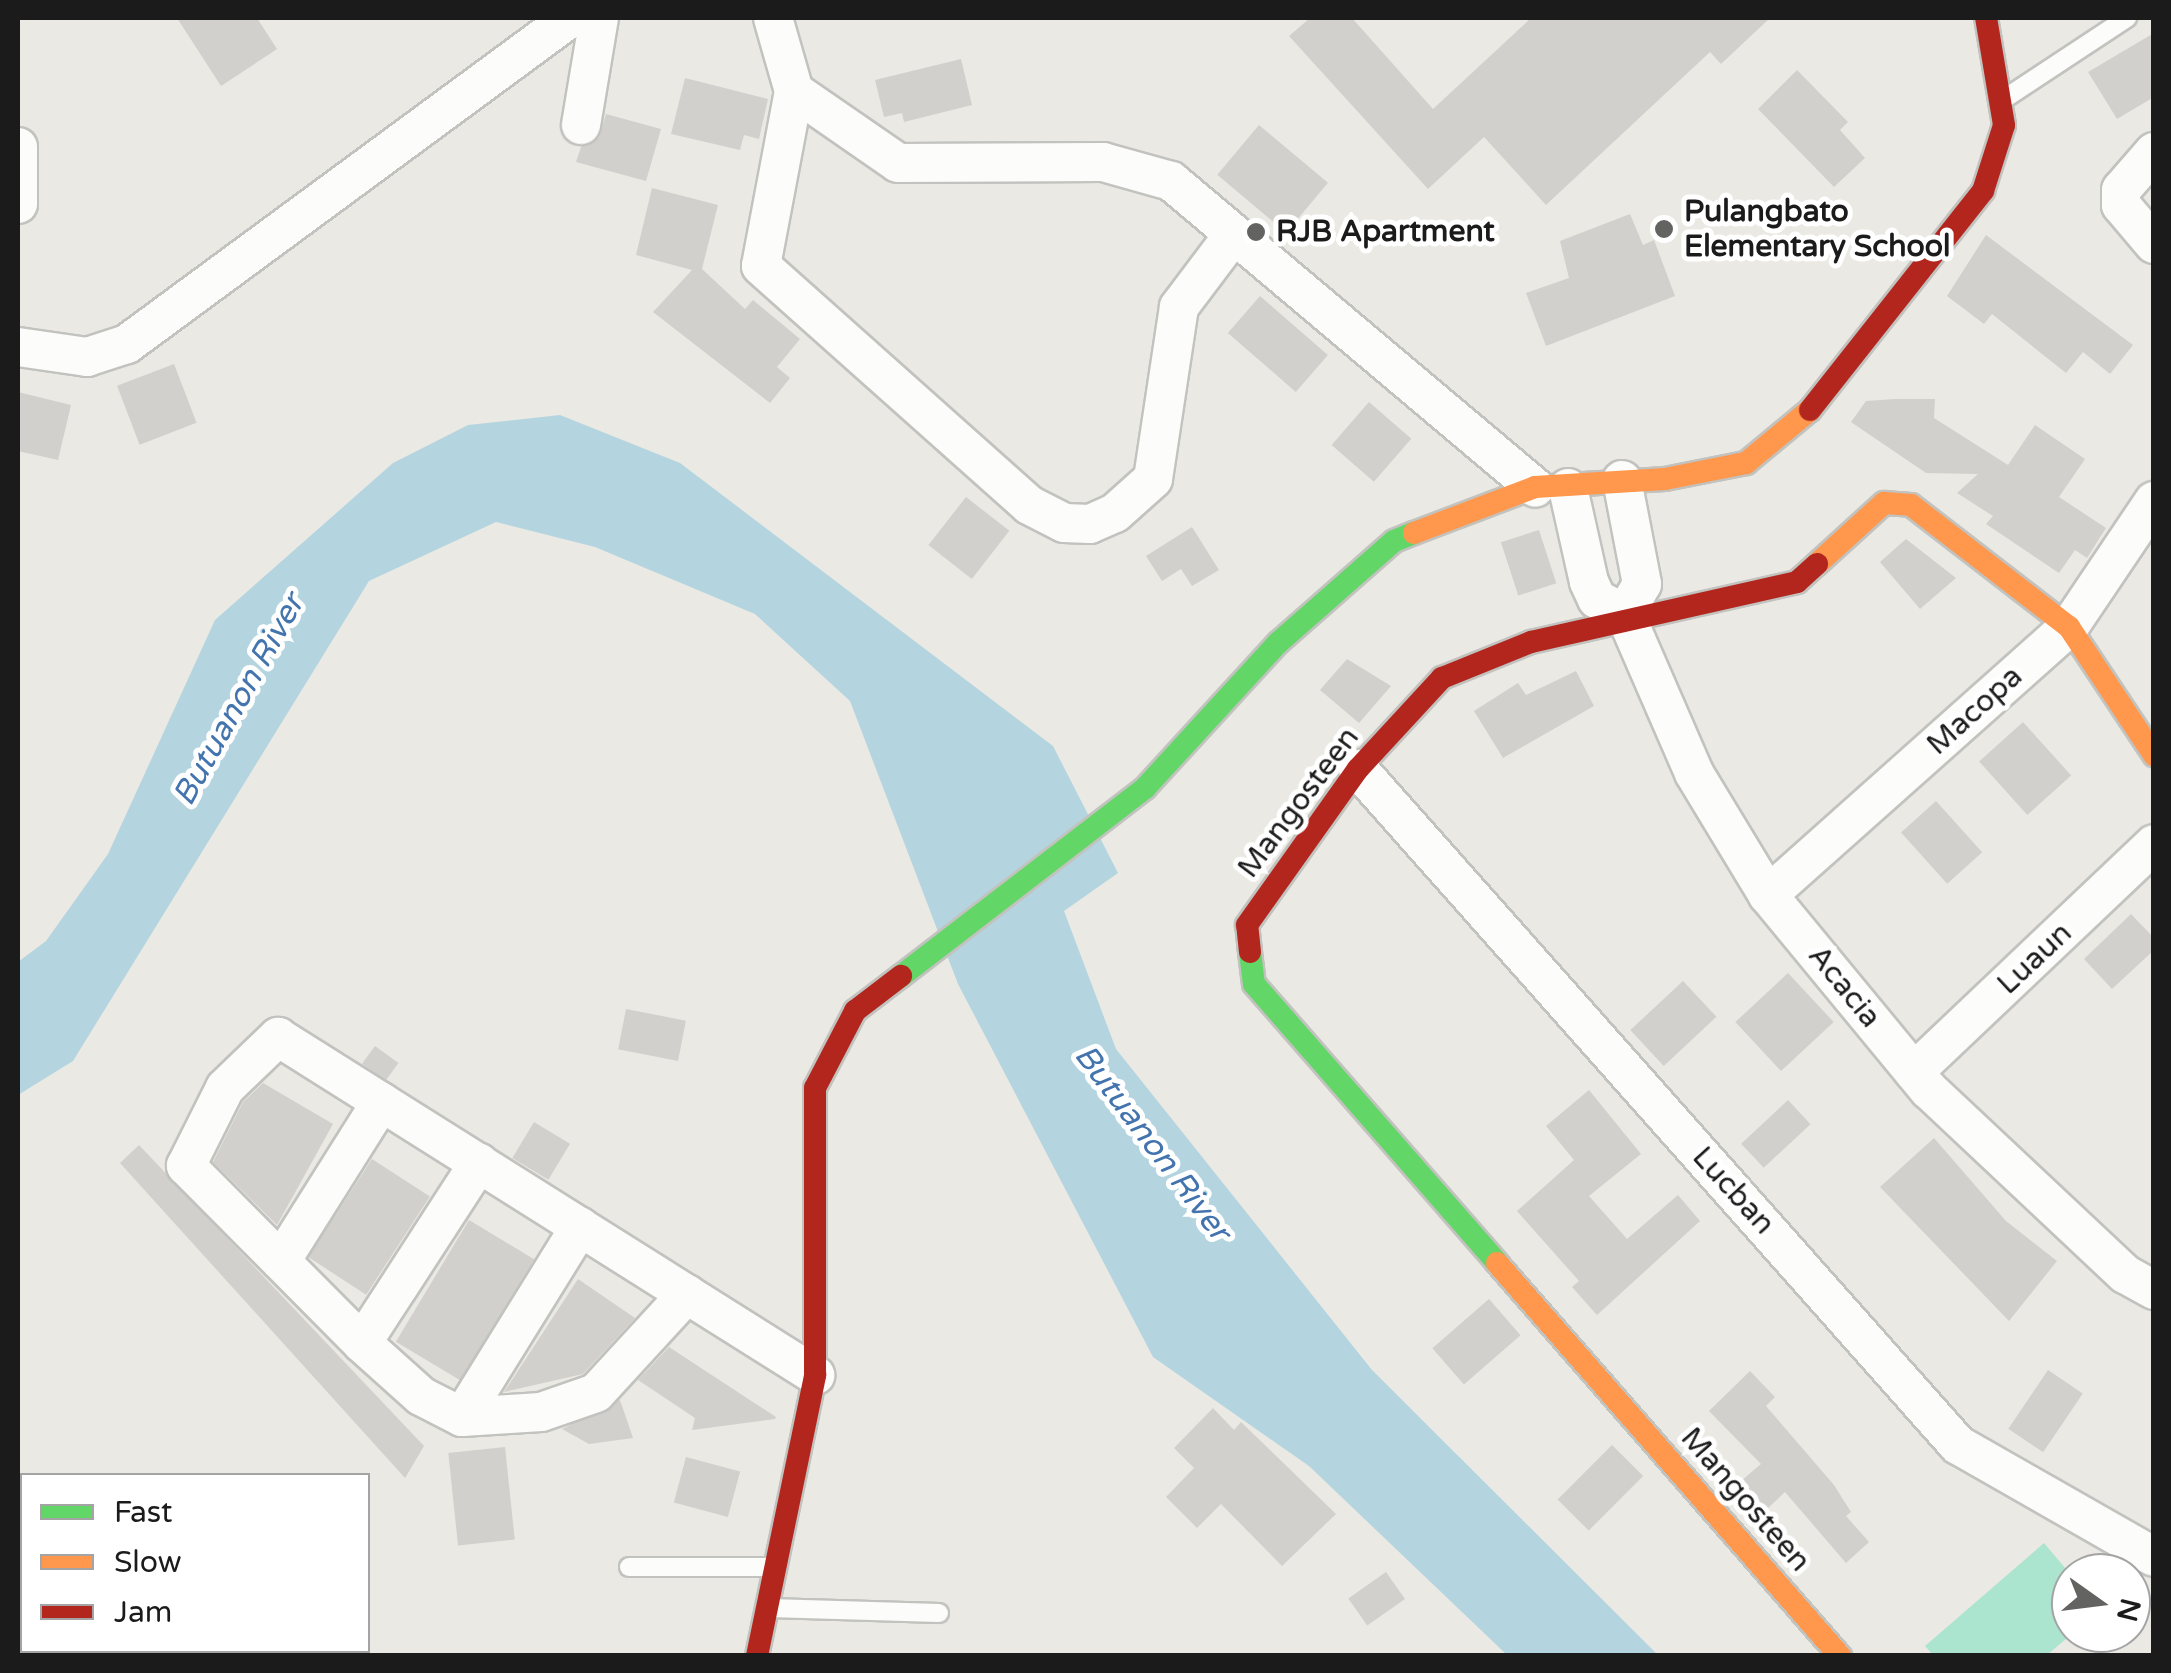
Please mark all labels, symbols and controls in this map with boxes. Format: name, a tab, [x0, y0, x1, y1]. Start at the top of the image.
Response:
place label: Pulangbato Elementary School	[1684, 194, 1950, 264]
place label: RJB Apartment	[1276, 214, 1495, 250]
marker: Pulangbato Elementary School	[1653, 218, 1675, 240]
marker: RJB Apartment	[1245, 221, 1267, 243]
water label: Butuanon River	[165, 588, 313, 812]
street label: Macopa	[1920, 659, 2030, 763]
street label: Mangosteen	[1231, 721, 1367, 885]
street label: Luaun	[1990, 916, 2080, 1002]
street label: Acacia	[1800, 939, 1888, 1035]
water label: Butuanon River	[1066, 1037, 1238, 1249]
street label: Lucban	[1684, 1140, 1782, 1242]
street label: Mangosteen	[1673, 1421, 1817, 1579]
legend	[20, 1473, 370, 1653]
text: Fast	[114, 1494, 173, 1531]
text: Slow	[114, 1544, 182, 1581]
north arrow	[2051, 1553, 2151, 1653]
text: Jam	[114, 1594, 172, 1631]
text: N	[2109, 1595, 2147, 1625]

